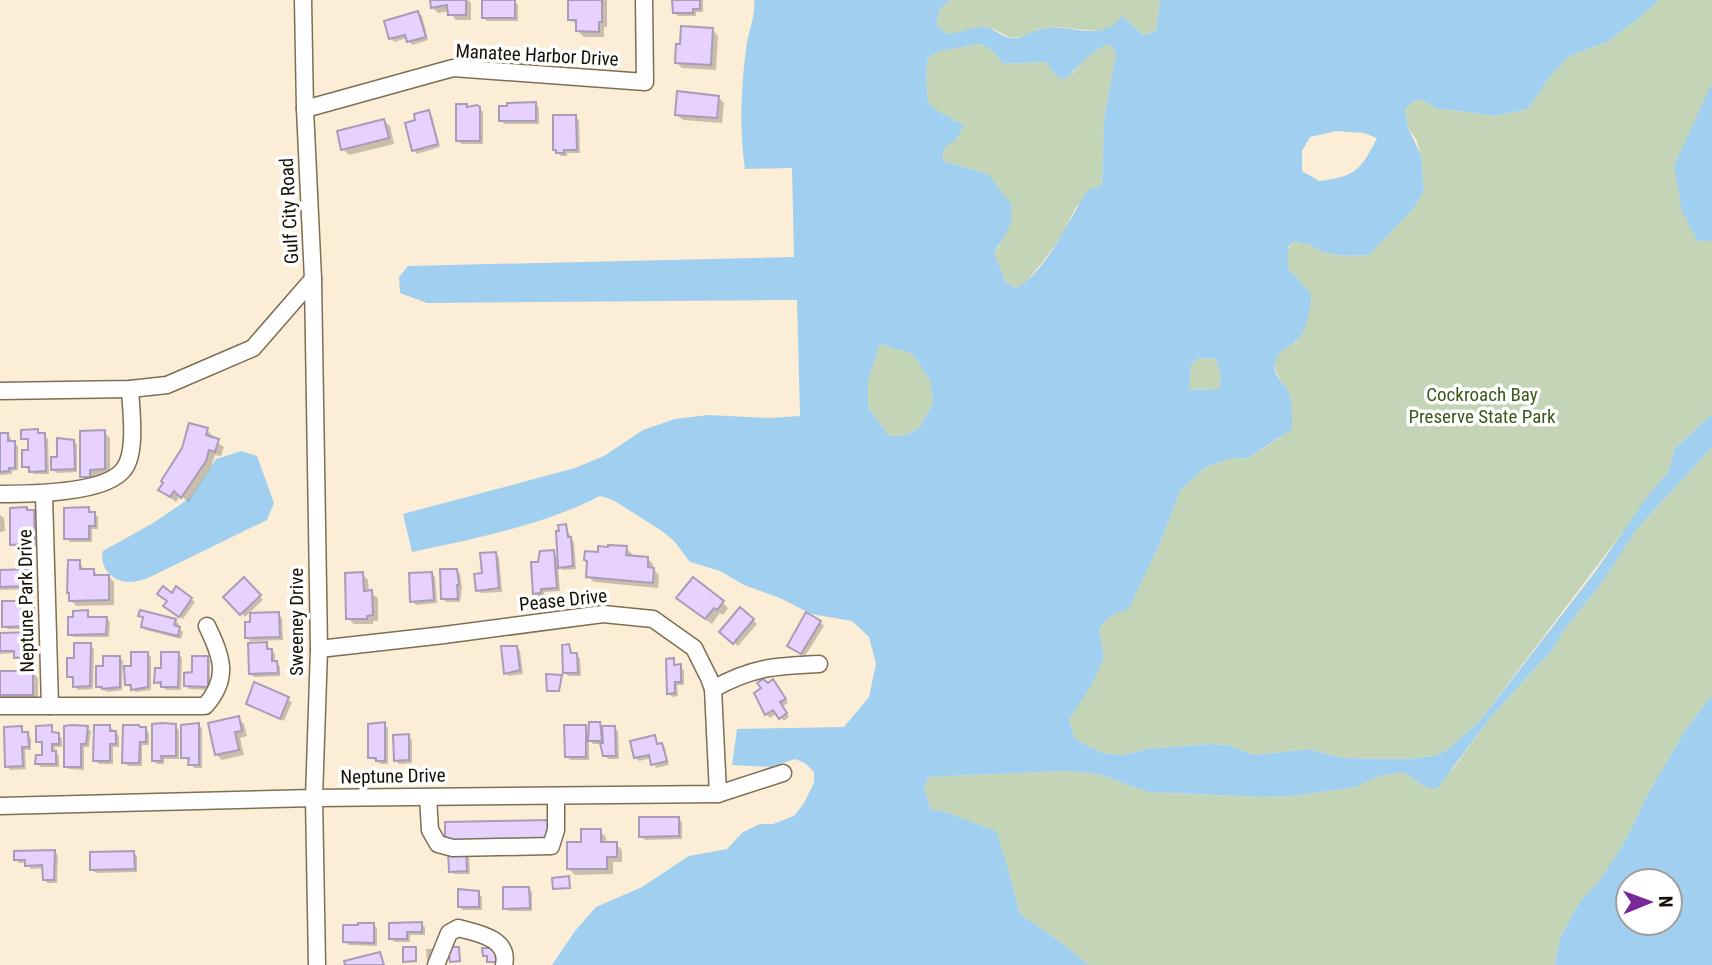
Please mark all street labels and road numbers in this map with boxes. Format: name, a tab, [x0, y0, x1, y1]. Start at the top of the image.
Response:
street label: Manatee Harbor Drive	[455, 39, 619, 71]
street label: Gulf City Road	[275, 157, 303, 265]
street label: Neptune Park Drive	[13, 529, 39, 673]
street label: Sweeney Drive	[285, 568, 308, 676]
street label: Pease Drive	[518, 584, 608, 616]
street label: Neptune Drive	[340, 764, 446, 788]

